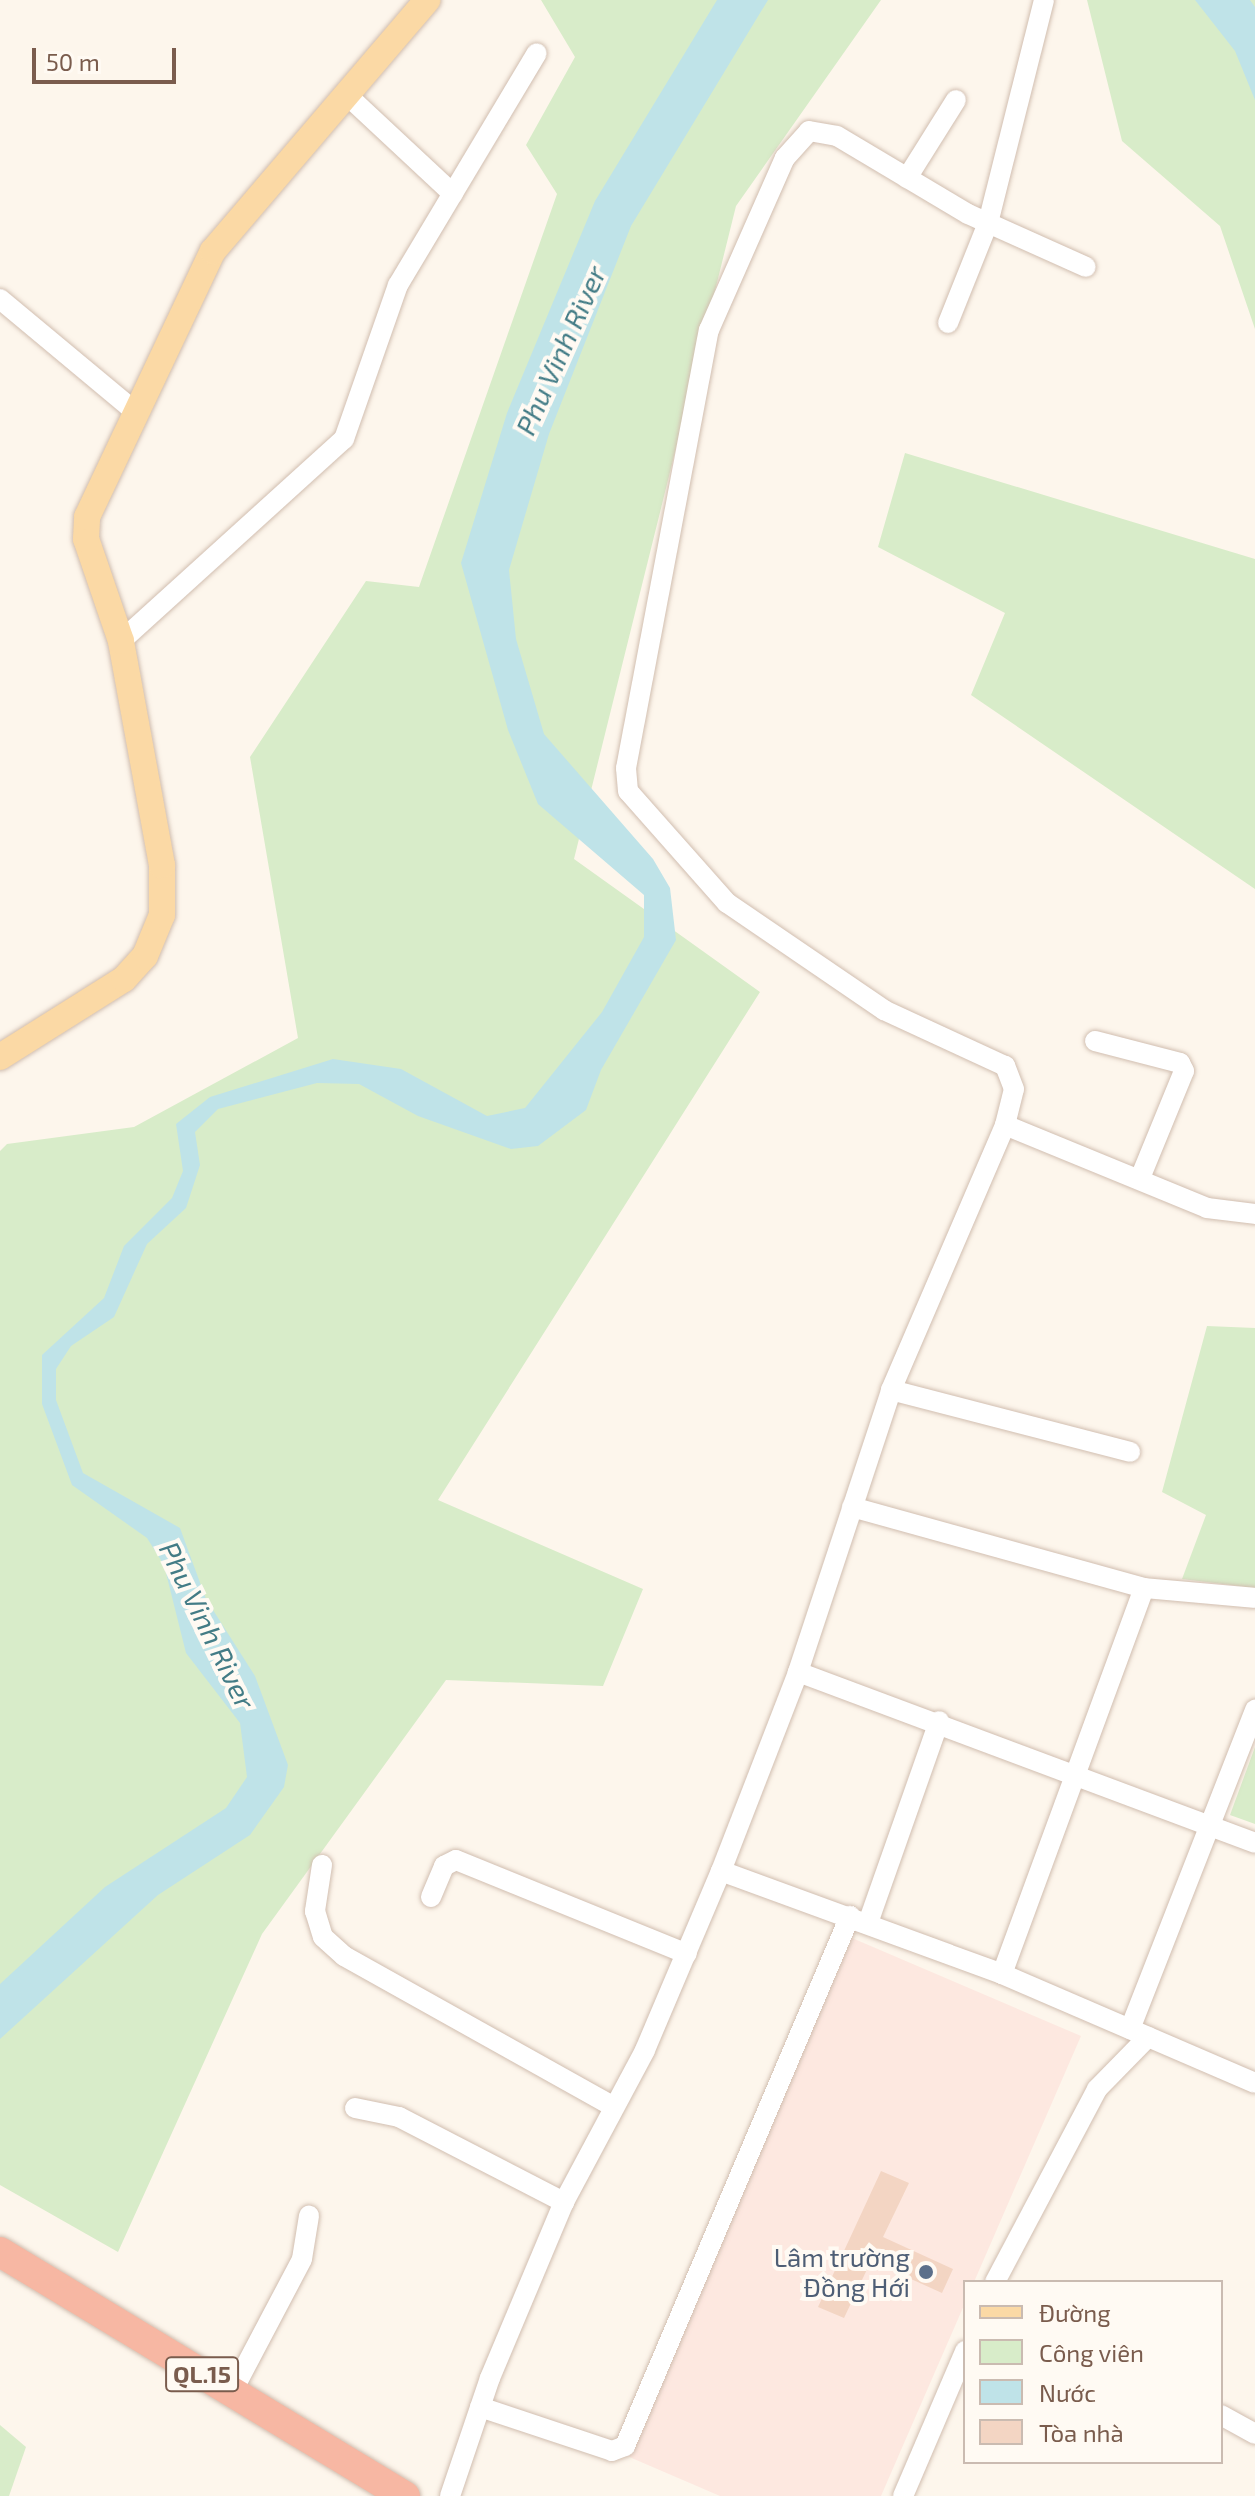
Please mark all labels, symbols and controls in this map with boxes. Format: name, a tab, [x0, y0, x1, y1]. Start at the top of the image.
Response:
scale bar	[36, 32, 180, 82]
text: 50 m	[46, 47, 100, 76]
water label: Phu Vinh River	[508, 260, 612, 440]
water label: Phu Vinh River	[153, 1536, 263, 1714]
place label: Lâm trường Đồng Hới	[773, 2241, 910, 2302]
marker: Lâm trường Đồng Hới	[917, 2263, 935, 2281]
legend	[963, 2280, 1223, 2464]
text: Đường	[1039, 2298, 1111, 2327]
text: Công viên	[1039, 2338, 1144, 2367]
road number: QL.15	[164, 2354, 240, 2394]
text: Nước	[1039, 2378, 1096, 2407]
text: Tòa nhà	[1039, 2418, 1124, 2447]

